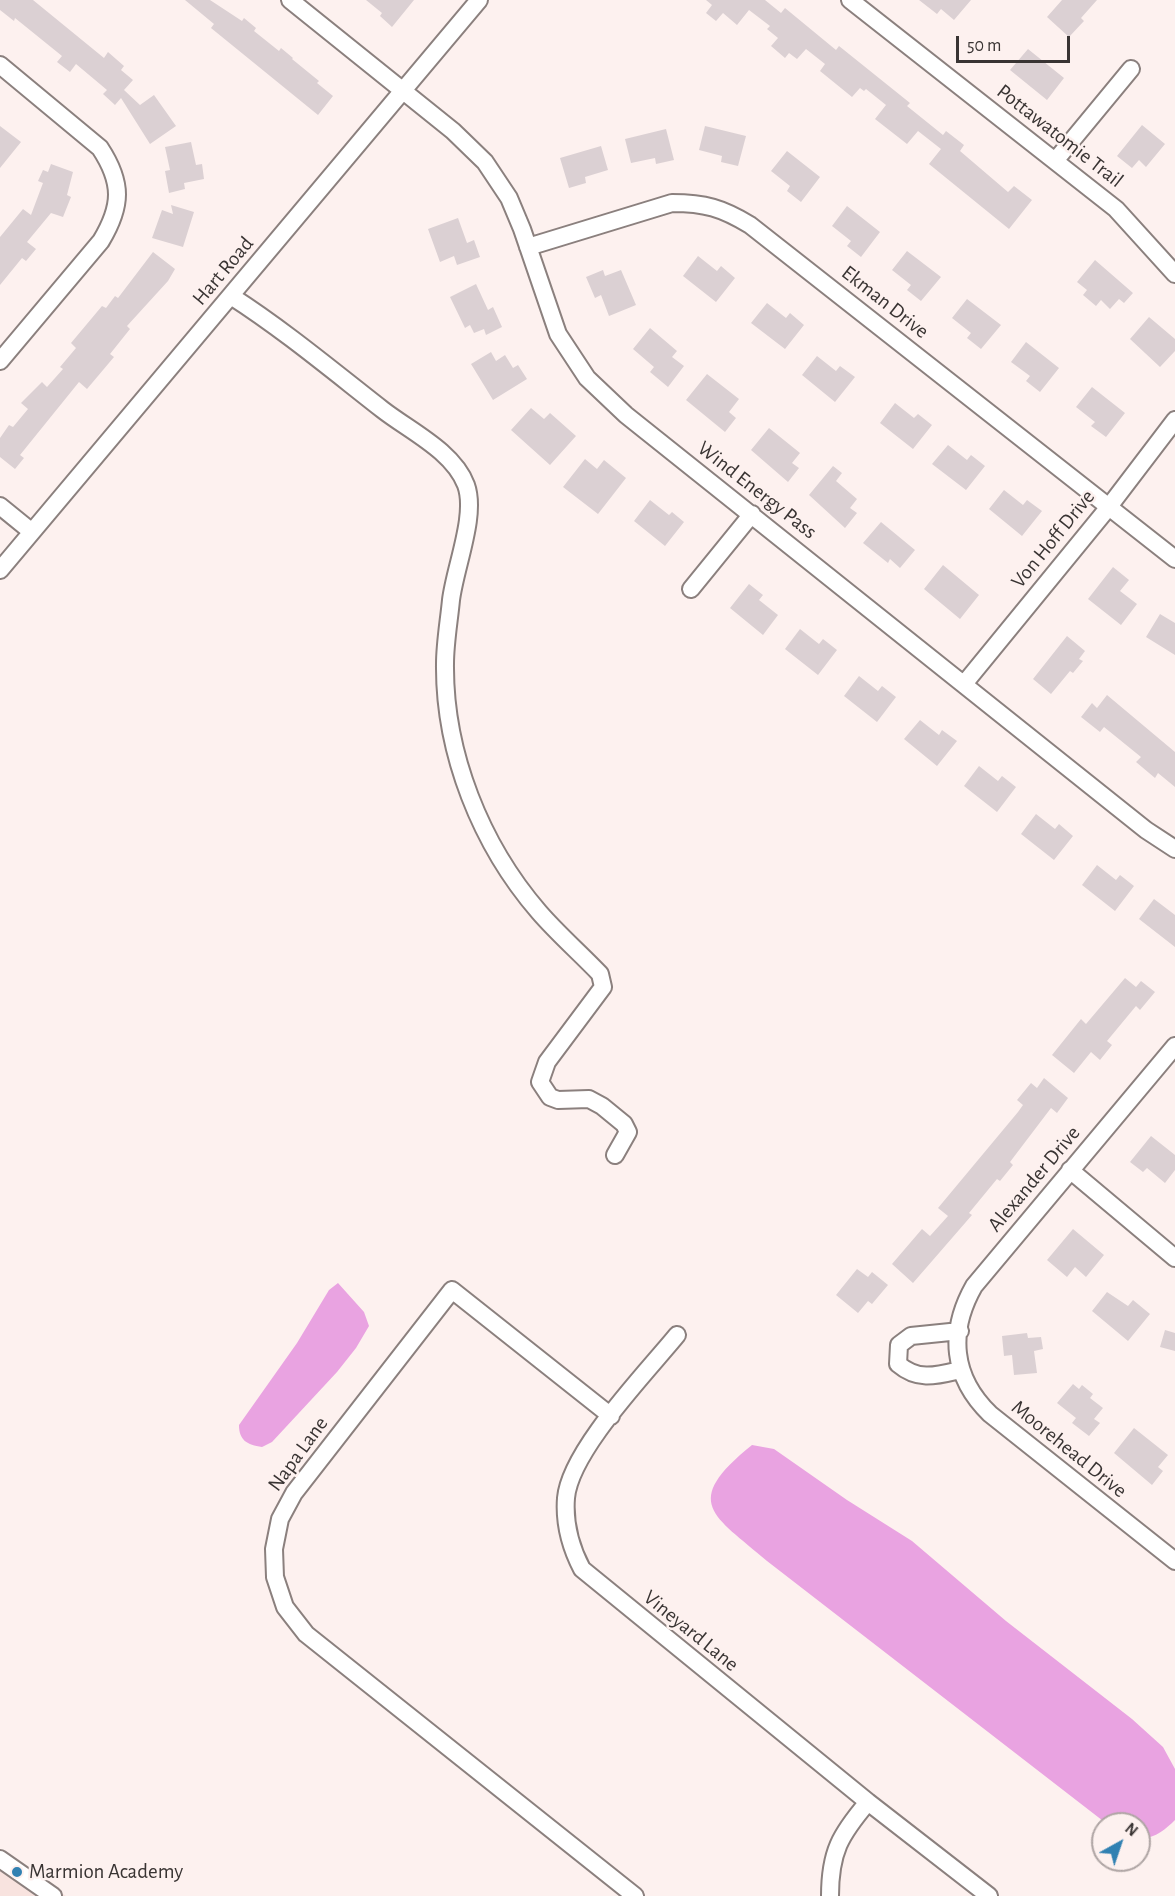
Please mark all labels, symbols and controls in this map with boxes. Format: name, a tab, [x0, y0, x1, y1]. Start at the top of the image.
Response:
scale bar	[959, 24, 1073, 62]
text: 50 m	[967, 37, 1001, 55]
street label: Pottawatomie Trail	[992, 79, 1128, 193]
street label: Hart Road	[187, 231, 259, 311]
street label: Ekman Drive	[836, 260, 934, 344]
street label: Wind Energy Pass	[692, 436, 822, 544]
street label: Von Hoff Drive	[1006, 485, 1100, 593]
street label: Alexander Drive	[982, 1121, 1086, 1237]
street label: Moorehead Drive	[1006, 1395, 1132, 1503]
street label: Napa Lane	[262, 1412, 334, 1496]
street label: Vineyard Lane	[638, 1585, 744, 1677]
north arrow	[1091, 1812, 1151, 1872]
text: N	[1122, 1820, 1141, 1839]
place label: Marmion Academy	[29, 1859, 183, 1885]
marker: Marmion Academy	[10, 1865, 24, 1879]

